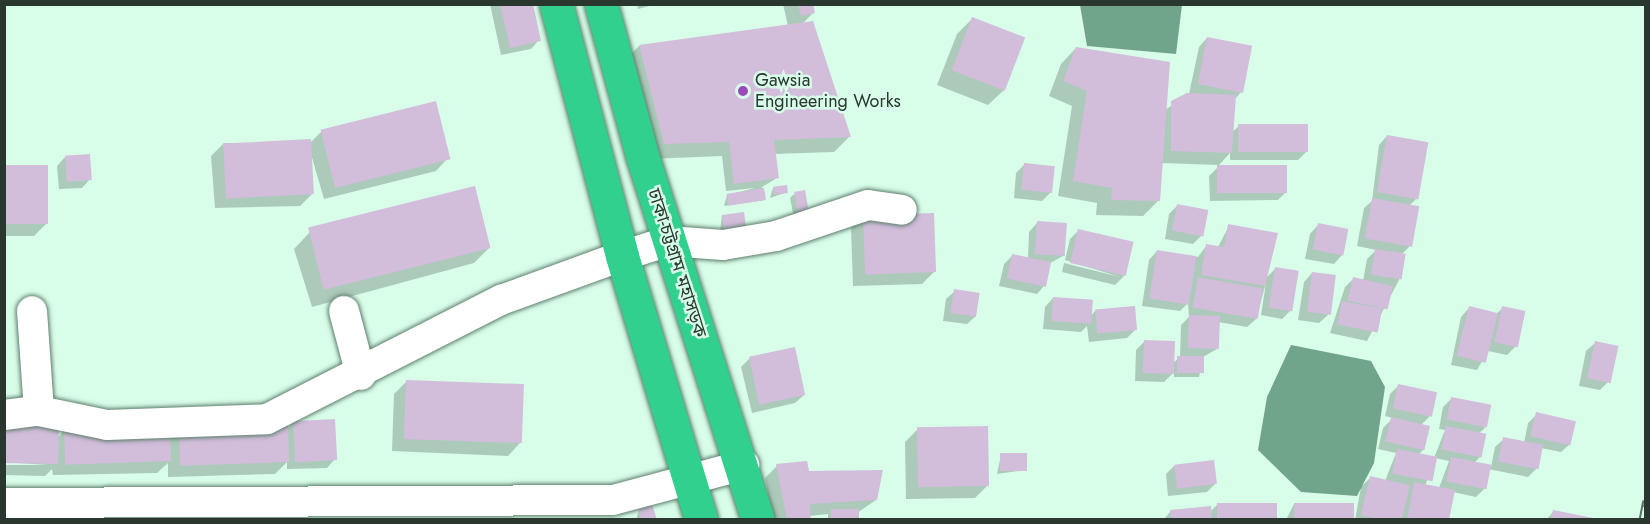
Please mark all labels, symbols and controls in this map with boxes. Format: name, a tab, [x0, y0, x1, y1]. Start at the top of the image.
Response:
place label: Gawsia Engineering Works	[755, 70, 901, 112]
marker: Gawsia Engineering Works	[736, 84, 750, 98]
street label: ঢাকা-চট্টগ্রাম মহাসড়ক	[643, 186, 711, 340]

